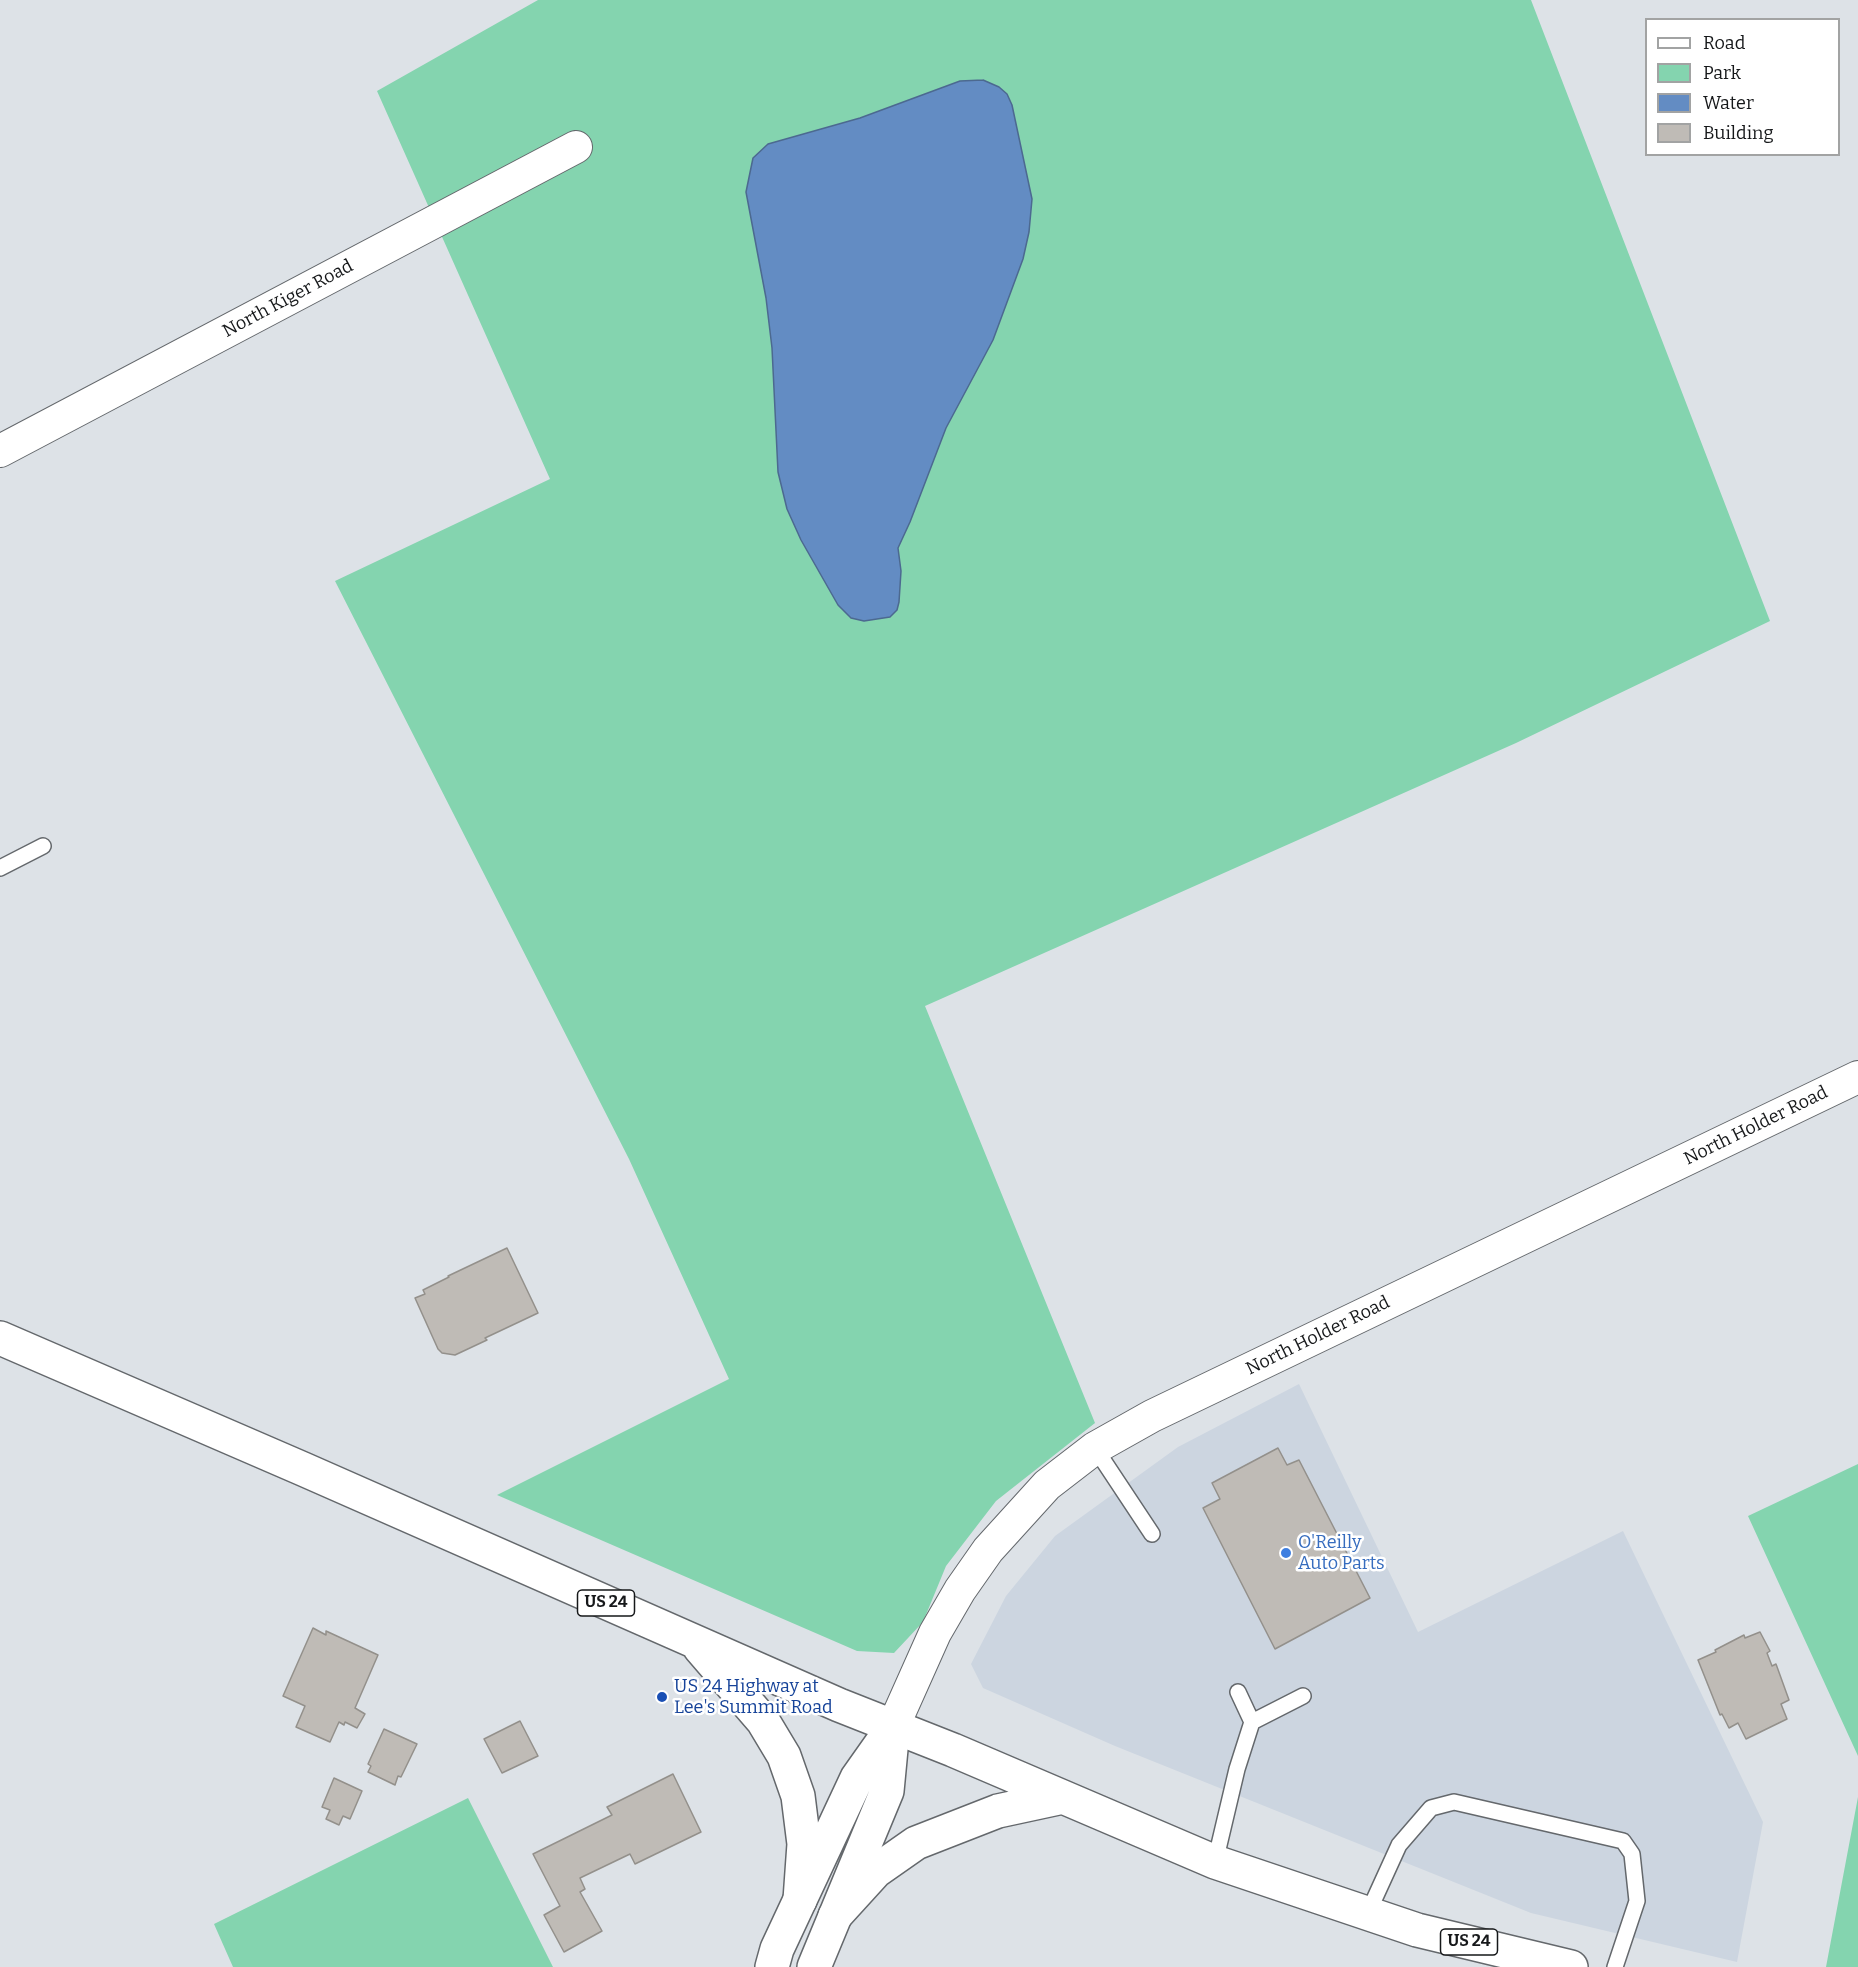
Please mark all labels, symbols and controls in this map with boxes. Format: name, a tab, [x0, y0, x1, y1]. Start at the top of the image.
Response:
legend	[1645, 18, 1840, 156]
text: Road	[1703, 32, 1745, 54]
text: Park	[1703, 62, 1741, 84]
text: Water	[1703, 92, 1754, 114]
text: Building	[1703, 122, 1774, 144]
street label: North Kiger Road	[219, 255, 357, 343]
street label: North Holder Road	[1681, 1082, 1831, 1170]
street label: North Holder Road	[1243, 1292, 1393, 1380]
place label: O'Reilly Auto Parts	[1298, 1532, 1385, 1574]
marker: O'Reilly Auto Parts	[1279, 1546, 1293, 1560]
road number: US 24	[578, 1590, 634, 1616]
place label: US 24 Highway at Lee's Summit Road	[674, 1676, 833, 1718]
marker: US 24 Highway at Lee's Summit Road	[655, 1690, 669, 1704]
road number: US 24	[1440, 1929, 1498, 1955]

